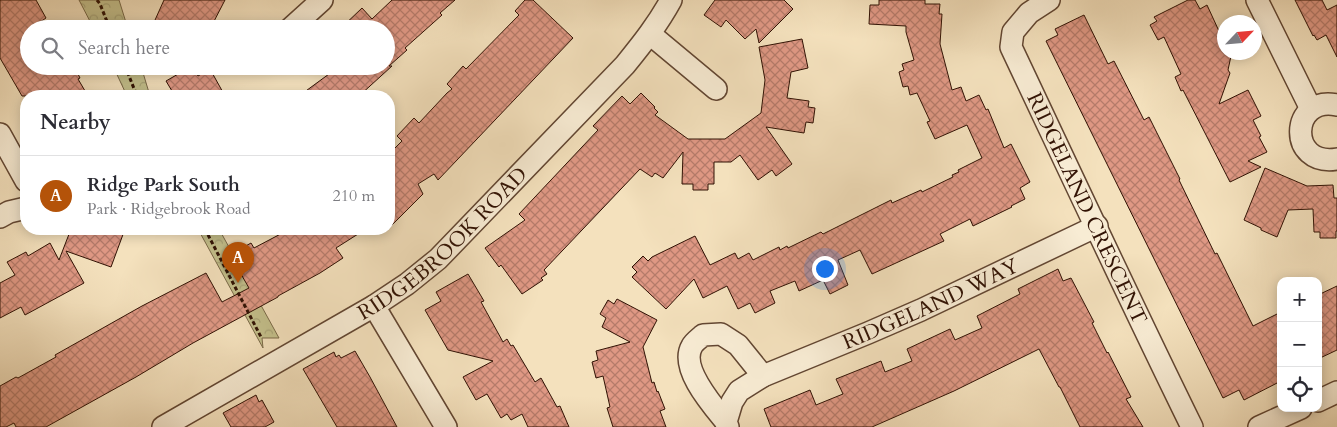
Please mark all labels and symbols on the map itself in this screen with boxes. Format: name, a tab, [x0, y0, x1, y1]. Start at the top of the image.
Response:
north arrow	[1217, 15, 1262, 60]
street label: RIDGELAND CRESCENT	[1019, 88, 1154, 329]
street label: RIDGEBROOK ROAD	[352, 161, 534, 327]
pin: A	[222, 242, 254, 283]
street label: RIDGELAND WAY	[838, 251, 1024, 357]
your location	[812, 256, 838, 282]

